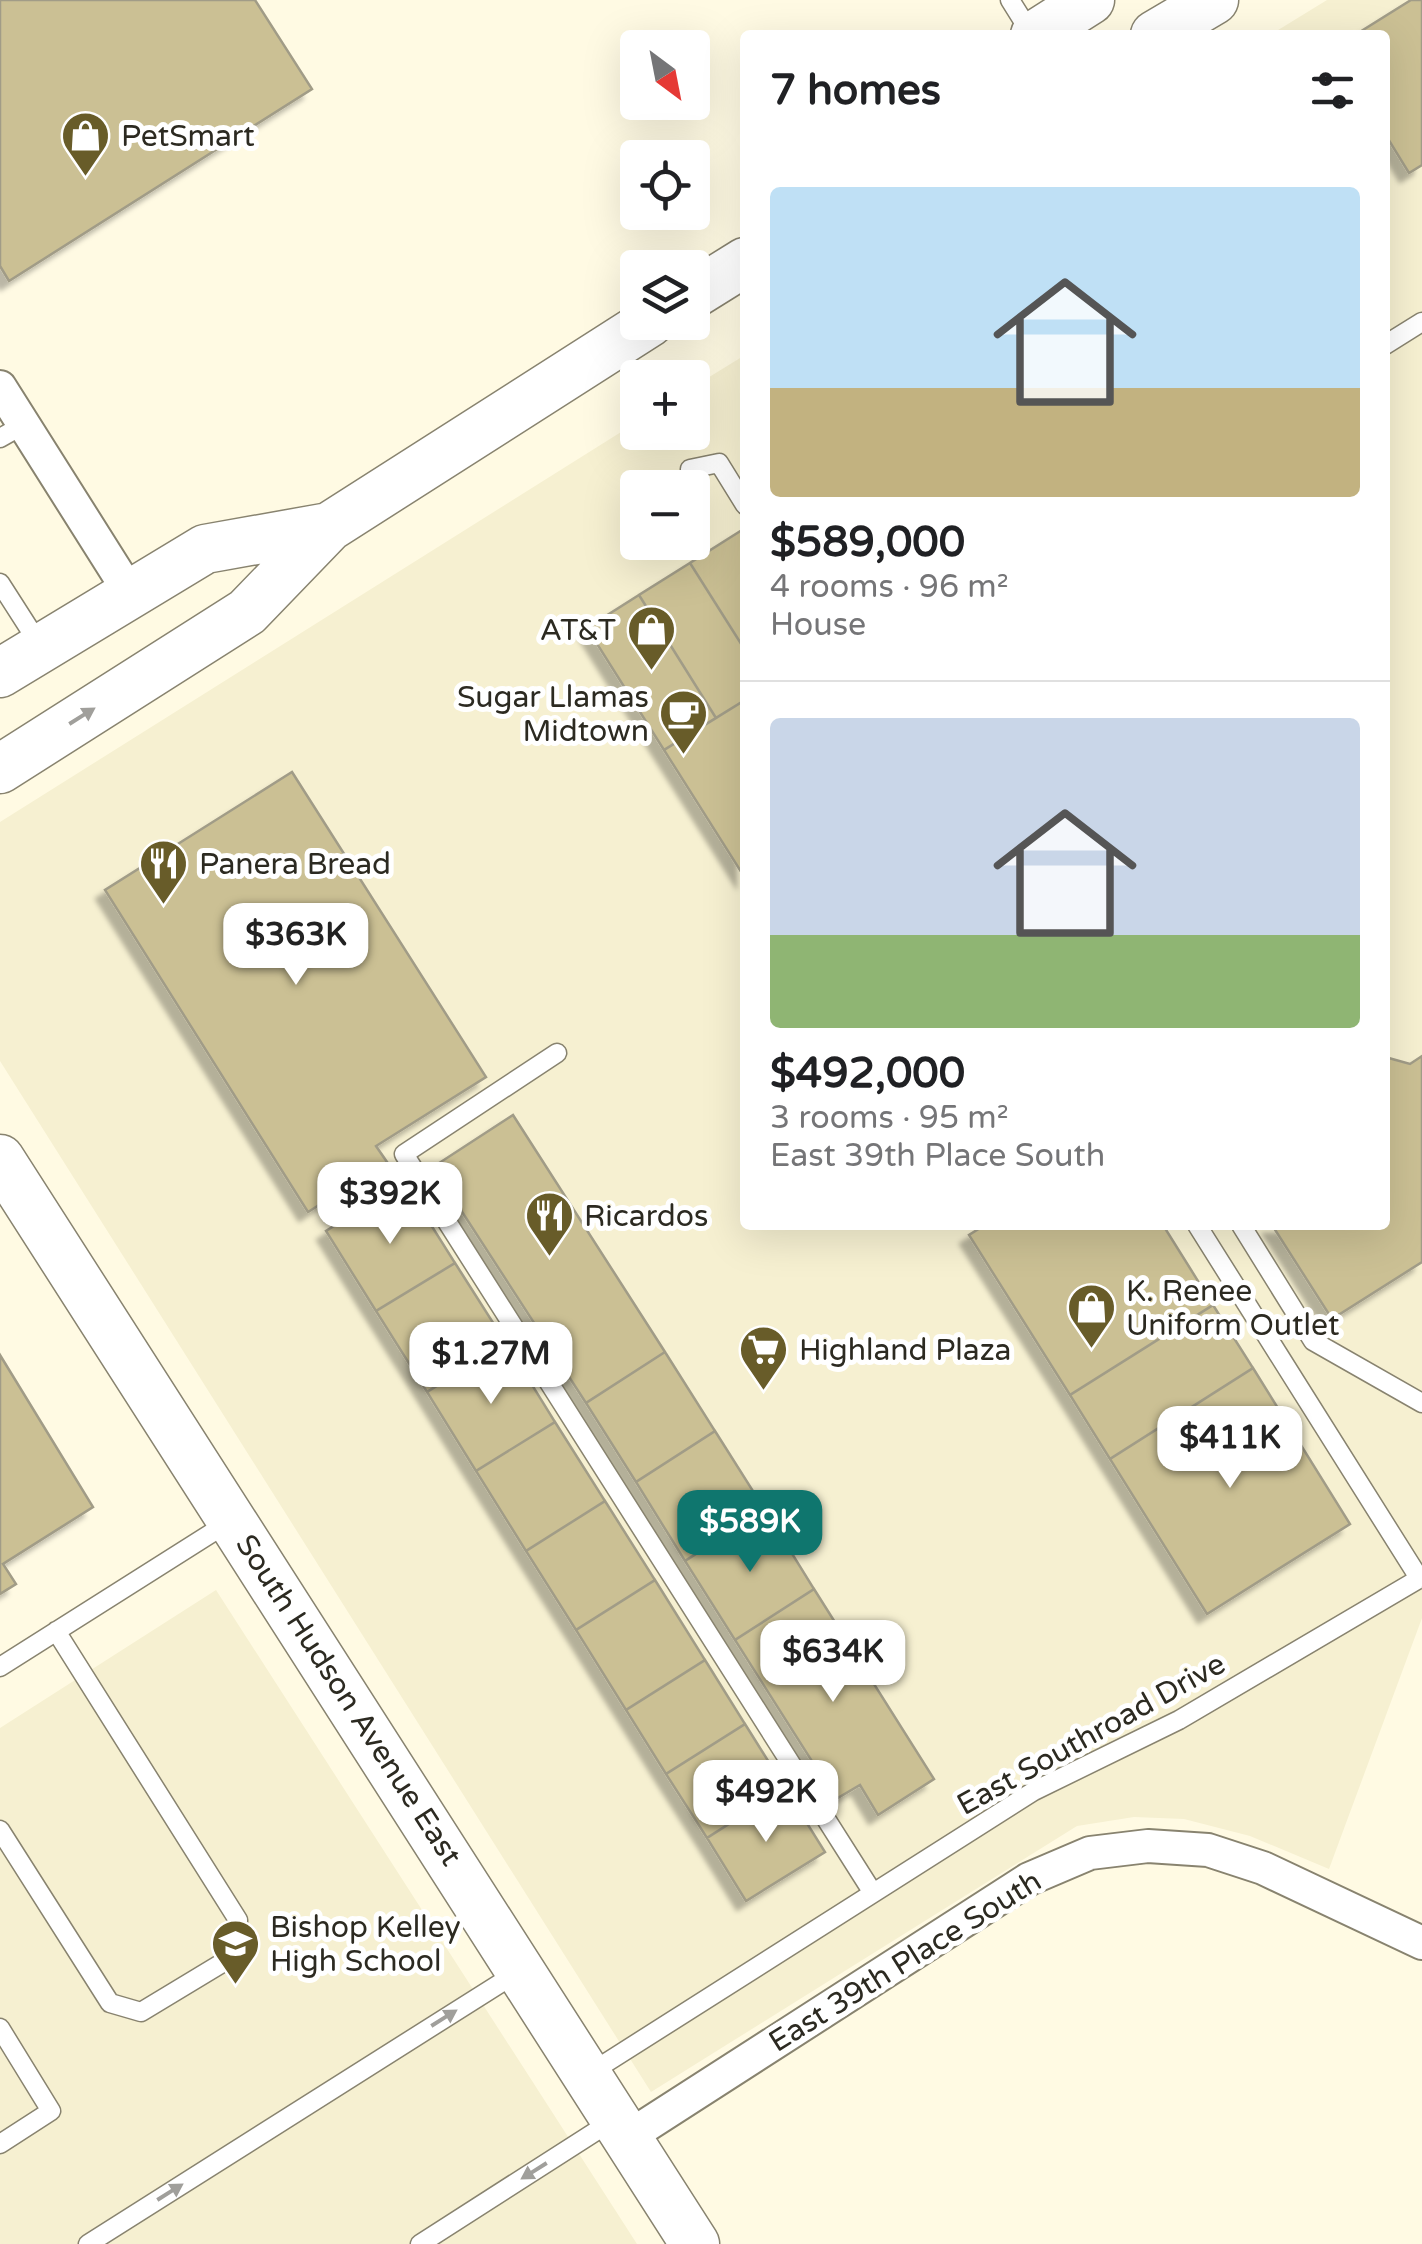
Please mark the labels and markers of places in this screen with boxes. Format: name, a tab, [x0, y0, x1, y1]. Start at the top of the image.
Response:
shop icon: PetSmart	[60, 110, 112, 178]
place label: PetSmart	[121, 118, 255, 155]
shop icon: AT&T	[625, 604, 677, 672]
place label: AT&T	[540, 612, 616, 649]
place label: Sugar Llamas Midtown	[457, 679, 649, 750]
cafe icon: Sugar Llamas Midtown	[658, 688, 710, 756]
restaurant icon: Panera Bread	[138, 838, 190, 906]
place label: Panera Bread	[199, 846, 391, 883]
pin: $363K	[226, 903, 366, 988]
pin: $392K	[320, 1162, 460, 1247]
restaurant icon: Ricardos	[523, 1190, 575, 1258]
place label: Ricardos	[584, 1198, 708, 1235]
place label: K. Renee Uniform Outlet	[1126, 1273, 1339, 1344]
shop icon: K. Renee Uniform Outlet	[1065, 1282, 1117, 1350]
pin: $1.27M	[410, 1322, 572, 1407]
supermarket icon: Highland Plaza	[738, 1324, 790, 1392]
place label: Highland Plaza	[799, 1332, 1011, 1369]
pin: $411K	[1160, 1406, 1300, 1491]
pin: $589K	[680, 1490, 820, 1575]
pin: $634K	[763, 1620, 903, 1705]
pin: $492K	[696, 1760, 836, 1845]
place label: Bishop Kelley High School	[270, 1909, 461, 1980]
school or university icon: Bishop Kelley High School	[209, 1918, 261, 1986]

